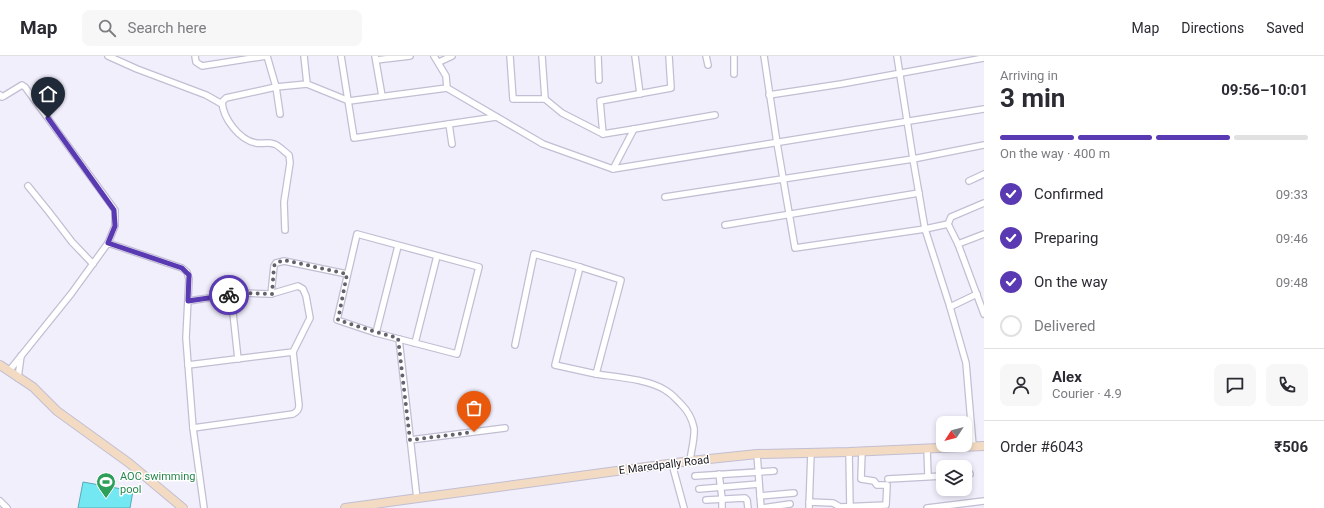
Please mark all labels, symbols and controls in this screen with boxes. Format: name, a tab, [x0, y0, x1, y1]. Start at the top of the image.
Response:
search box	[82, 10, 362, 46]
text: Map	[20, 16, 58, 39]
icon: search	[96, 17, 118, 39]
text: Search here	[128, 19, 206, 37]
text: Map	[1132, 20, 1159, 36]
text: Directions	[1181, 20, 1244, 36]
text: Saved	[1266, 20, 1304, 36]
text: Arriving in	[1000, 68, 1058, 83]
pin	[31, 77, 65, 118]
text: 09:56–10:01	[1221, 81, 1308, 99]
icon: home	[37, 83, 59, 105]
text: 3 min	[1000, 83, 1065, 113]
text: On the way · 400 m	[1000, 146, 1110, 161]
icon: check	[1000, 183, 1022, 205]
text: Confirmed	[1034, 185, 1104, 203]
text: 09:33	[1276, 187, 1308, 202]
icon: check	[1000, 227, 1022, 249]
text: Preparing	[1034, 229, 1098, 247]
text: 09:46	[1276, 231, 1308, 246]
icon: check	[1000, 271, 1022, 293]
text: On the way	[1034, 273, 1108, 291]
courier	[209, 275, 249, 315]
text: 09:48	[1276, 275, 1308, 290]
icon: bike	[218, 284, 240, 306]
text: Delivered	[1034, 317, 1096, 335]
button: person	[1000, 364, 1042, 406]
button: chat	[1214, 364, 1256, 406]
button: phone	[1266, 364, 1308, 406]
text: Alex	[1052, 368, 1082, 386]
text: Courier · 4.9	[1052, 386, 1122, 401]
pin	[457, 391, 491, 432]
icon: bag	[463, 397, 485, 419]
north arrow	[936, 416, 972, 452]
map controls	[936, 416, 972, 496]
text: Order #6043	[1000, 438, 1083, 456]
text: ₹506	[1274, 438, 1308, 456]
street label: E Maredpally Road	[618, 453, 710, 477]
button: layers	[936, 460, 972, 496]
place label: AOC swimming pool	[120, 470, 195, 496]
sports icon: AOC swimming pool	[95, 471, 117, 499]

